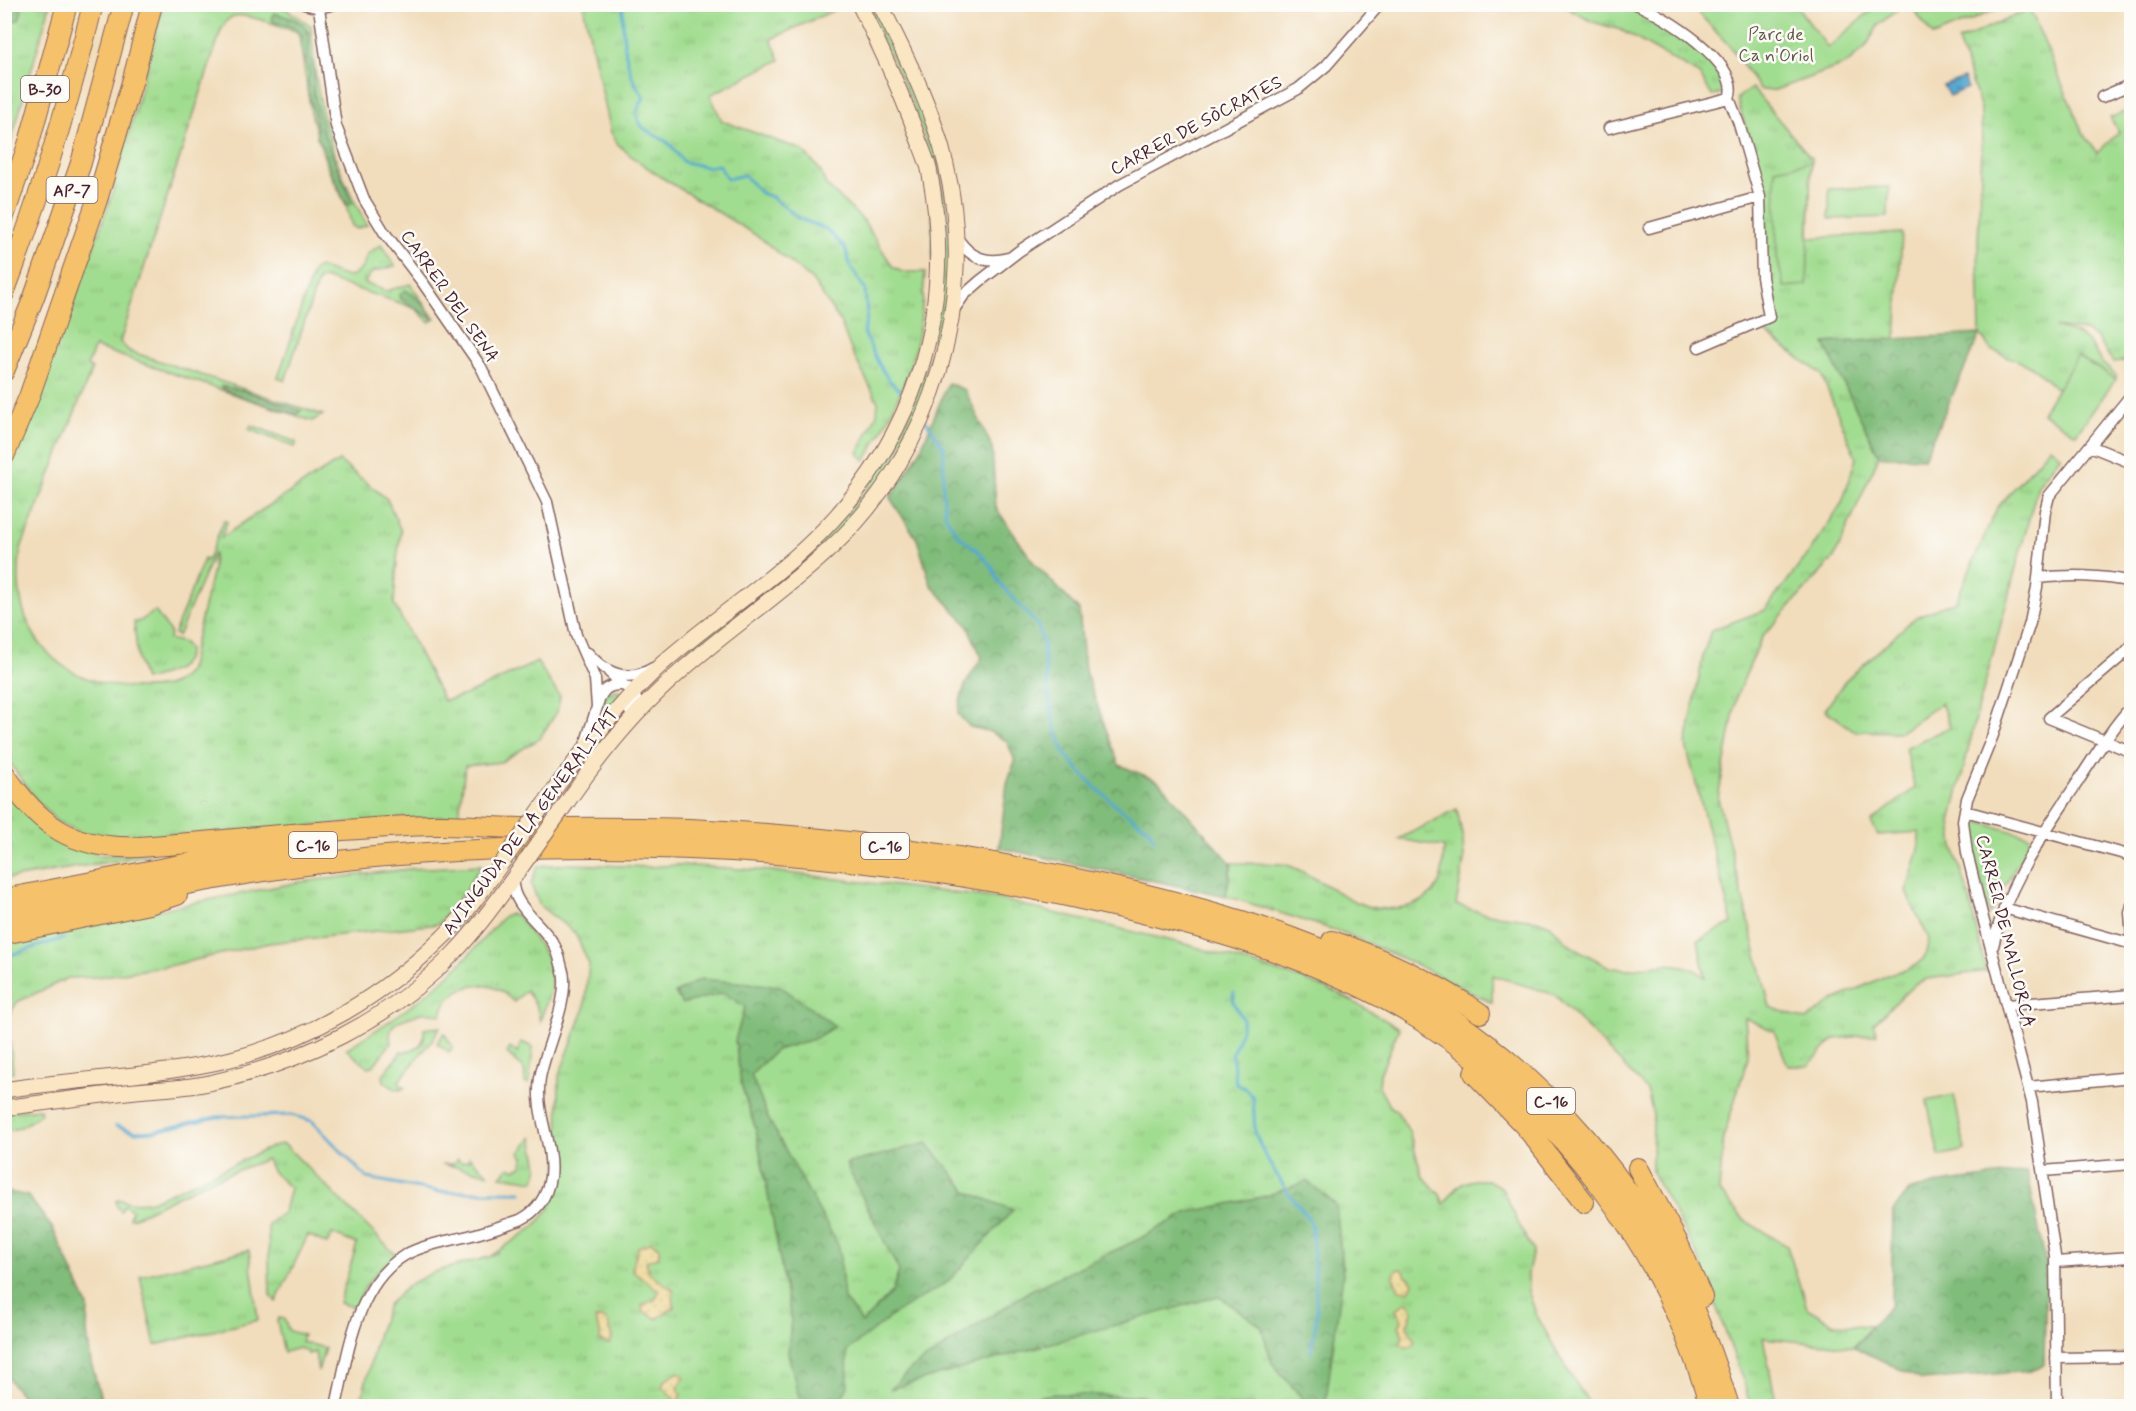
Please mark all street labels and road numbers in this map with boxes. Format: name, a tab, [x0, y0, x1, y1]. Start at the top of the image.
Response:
street label: CARRER DE SÒCRATES	[1106, 70, 1287, 181]
road number: B-30	[21, 76, 69, 102]
road number: AP-7	[46, 177, 98, 203]
street label: CARRER DEL SENA	[394, 226, 504, 368]
street label: AVINGUDA DE LA GENERALITAT	[437, 703, 624, 940]
road number: C-16	[289, 832, 337, 858]
street label: CARRER DE MALLORCA	[1969, 832, 2041, 1030]
road number: C-16	[861, 833, 909, 859]
road number: C-16	[1527, 1088, 1575, 1114]

